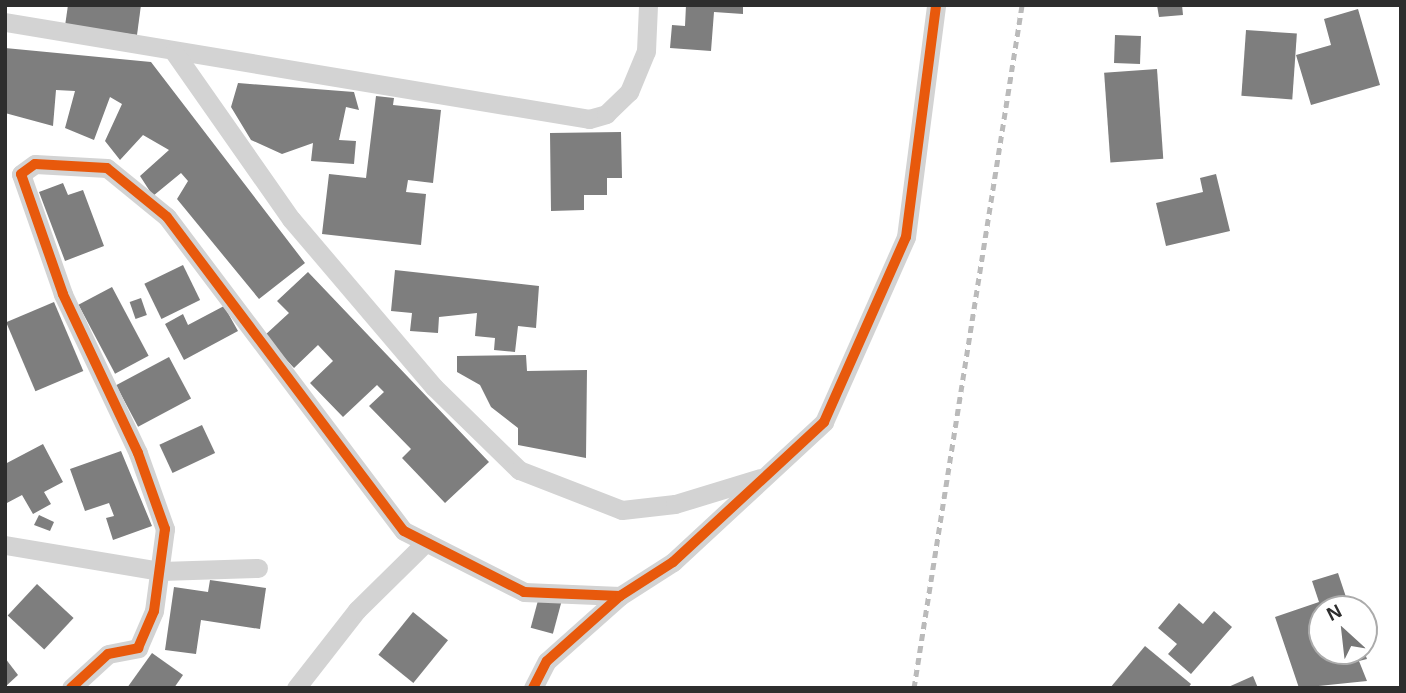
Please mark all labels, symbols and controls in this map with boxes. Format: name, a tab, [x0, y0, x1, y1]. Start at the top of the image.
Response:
north arrow	[1308, 595, 1378, 665]
text: N	[1323, 600, 1345, 625]

